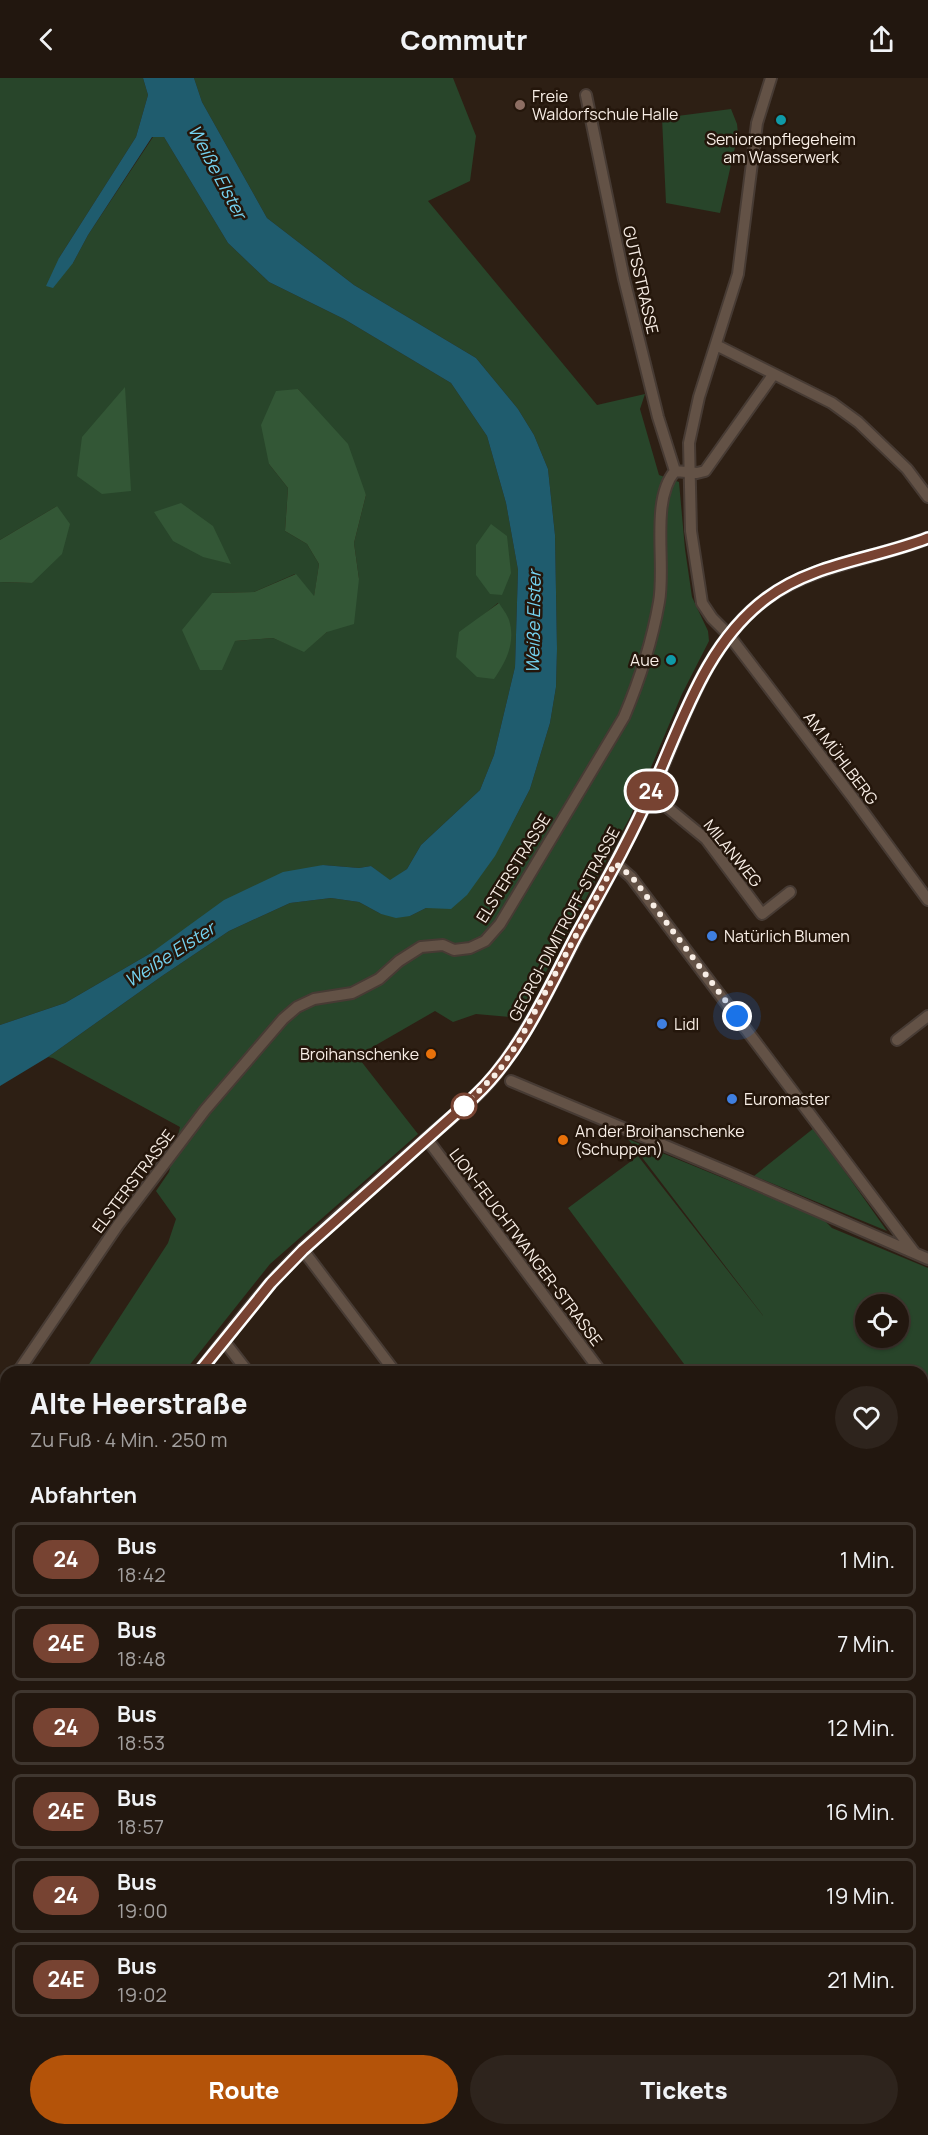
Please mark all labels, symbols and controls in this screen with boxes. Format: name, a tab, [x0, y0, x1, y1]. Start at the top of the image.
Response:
text: Commutr	[401, 21, 527, 58]
icon: back	[30, 23, 63, 56]
icon: share	[865, 23, 898, 56]
place label: Freie Waldorfschule Halle	[532, 85, 678, 125]
marker: Freie Waldorfschule Halle	[513, 98, 527, 112]
marker: Seniorenpflegeheim am Wasserwerk	[774, 113, 788, 127]
water label: Weiße Elster	[183, 120, 254, 225]
place label: Seniorenpflegeheim am Wasserwerk	[706, 128, 856, 168]
street label: GUTSSTRASSE	[618, 224, 664, 336]
water label: Weiße Elster	[520, 568, 546, 674]
place label: Aue	[630, 649, 659, 671]
marker: Aue	[664, 653, 678, 667]
street label: AM MÜHLBERG	[799, 707, 883, 809]
line badge: 24	[624, 772, 678, 810]
text: 24	[639, 777, 663, 805]
street label: ELSTERSTRASSE	[471, 809, 555, 927]
street label: MILANWEG	[699, 814, 767, 892]
street label: GEORGI-DIMITROFF-STRASSE	[503, 823, 625, 1025]
water label: Weiße Elster	[120, 915, 221, 992]
place label: Natürlich Blumen	[724, 925, 850, 947]
marker: Natürlich Blumen	[705, 929, 719, 943]
your location	[722, 1001, 752, 1031]
place label: Lidl	[674, 1013, 699, 1035]
marker: Lidl	[655, 1017, 669, 1031]
place label: Broihanschenke	[300, 1043, 419, 1065]
marker: Broihanschenke	[424, 1047, 438, 1061]
place label: Euromaster	[744, 1088, 830, 1110]
marker: Euromaster	[725, 1092, 739, 1106]
unlabelled marker	[451, 1093, 477, 1119]
place label: An der Broihanschenke (Schuppen)	[575, 1120, 745, 1160]
street label: ELSTERSTRASSE	[87, 1125, 179, 1237]
marker: An der Broihanschenke (Schuppen)	[556, 1133, 570, 1147]
street label: LION-FEUCHTWANGER-STRASSE	[444, 1144, 608, 1350]
map controls	[855, 1294, 909, 1348]
button: locate	[855, 1294, 909, 1348]
text: Alte Heerstraße	[30, 1384, 248, 1422]
button: heart	[835, 1386, 898, 1449]
text: Zu Fuß · 4 Min. · 250 m	[30, 1426, 227, 1453]
text: Abfahrten	[30, 1480, 137, 1510]
text: Bus	[117, 1531, 157, 1561]
text: 24	[54, 1545, 78, 1573]
text: 1 Min.	[840, 1545, 895, 1575]
text: 18:42	[117, 1561, 166, 1588]
text: Bus	[117, 1615, 157, 1645]
text: 24E	[47, 1629, 85, 1657]
text: 7 Min.	[837, 1629, 895, 1659]
text: 18:48	[117, 1645, 166, 1672]
text: Bus	[117, 1699, 157, 1729]
text: 24	[54, 1713, 78, 1741]
text: 12 Min.	[827, 1713, 895, 1743]
text: 18:53	[117, 1729, 165, 1756]
text: Bus	[117, 1783, 157, 1813]
text: 24E	[47, 1797, 85, 1825]
text: 16 Min.	[826, 1797, 895, 1827]
text: 18:57	[117, 1813, 164, 1840]
text: Bus	[117, 1867, 157, 1897]
text: 24	[54, 1881, 78, 1909]
text: 19 Min.	[826, 1881, 895, 1911]
text: 19:00	[117, 1897, 168, 1924]
text: Bus	[117, 1951, 157, 1981]
text: 24E	[47, 1965, 85, 1993]
text: 21 Min.	[827, 1965, 895, 1995]
text: 19:02	[117, 1981, 167, 2008]
button: Route	[30, 2055, 458, 2124]
button: Tickets	[470, 2055, 898, 2124]

